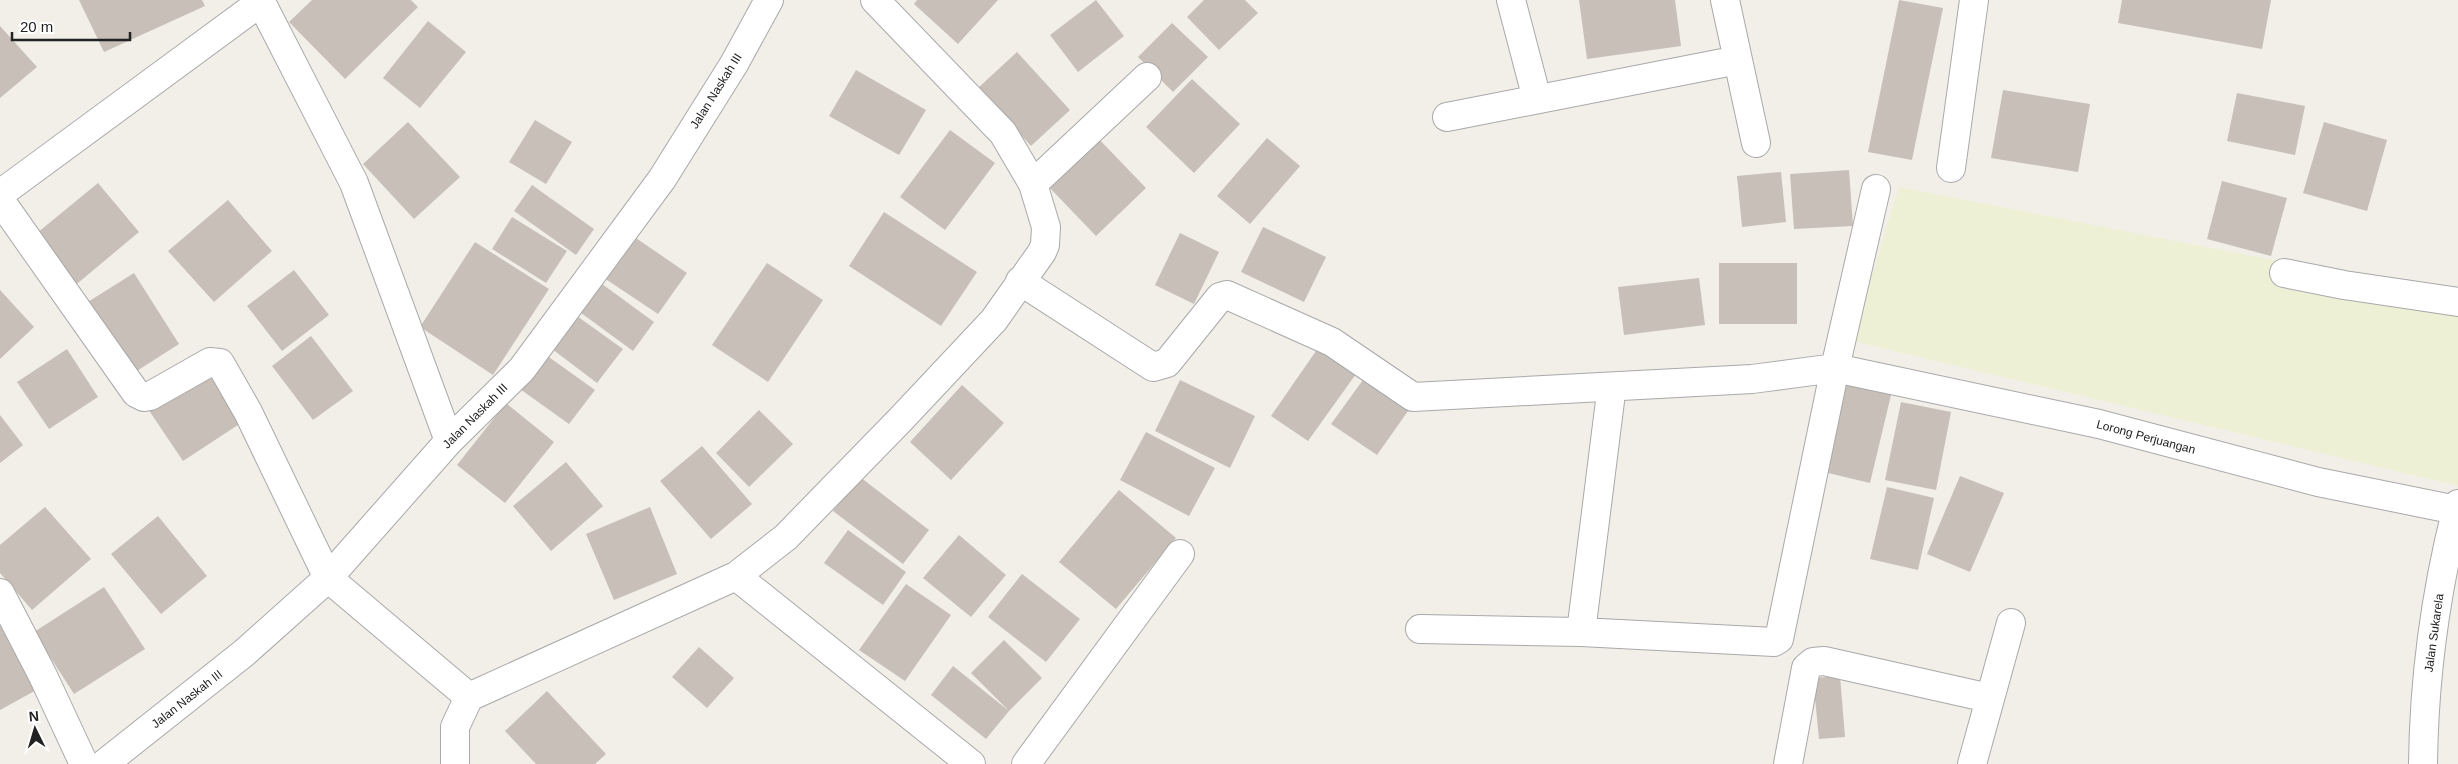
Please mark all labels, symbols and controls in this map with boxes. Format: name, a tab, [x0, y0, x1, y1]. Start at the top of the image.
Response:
scale bar	[12, 10, 130, 42]
text: 20 m	[20, 18, 53, 35]
street label: Jalan Naskah III	[687, 51, 745, 131]
street label: Jalan Naskah III	[440, 381, 510, 451]
street label: Lorong Perjuangan	[2095, 417, 2197, 457]
street label: Jalan Sukarela	[2422, 592, 2447, 673]
street label: Jalan Naskah III	[149, 667, 225, 731]
north arrow	[10, 704, 60, 754]
text: N	[28, 708, 40, 724]

